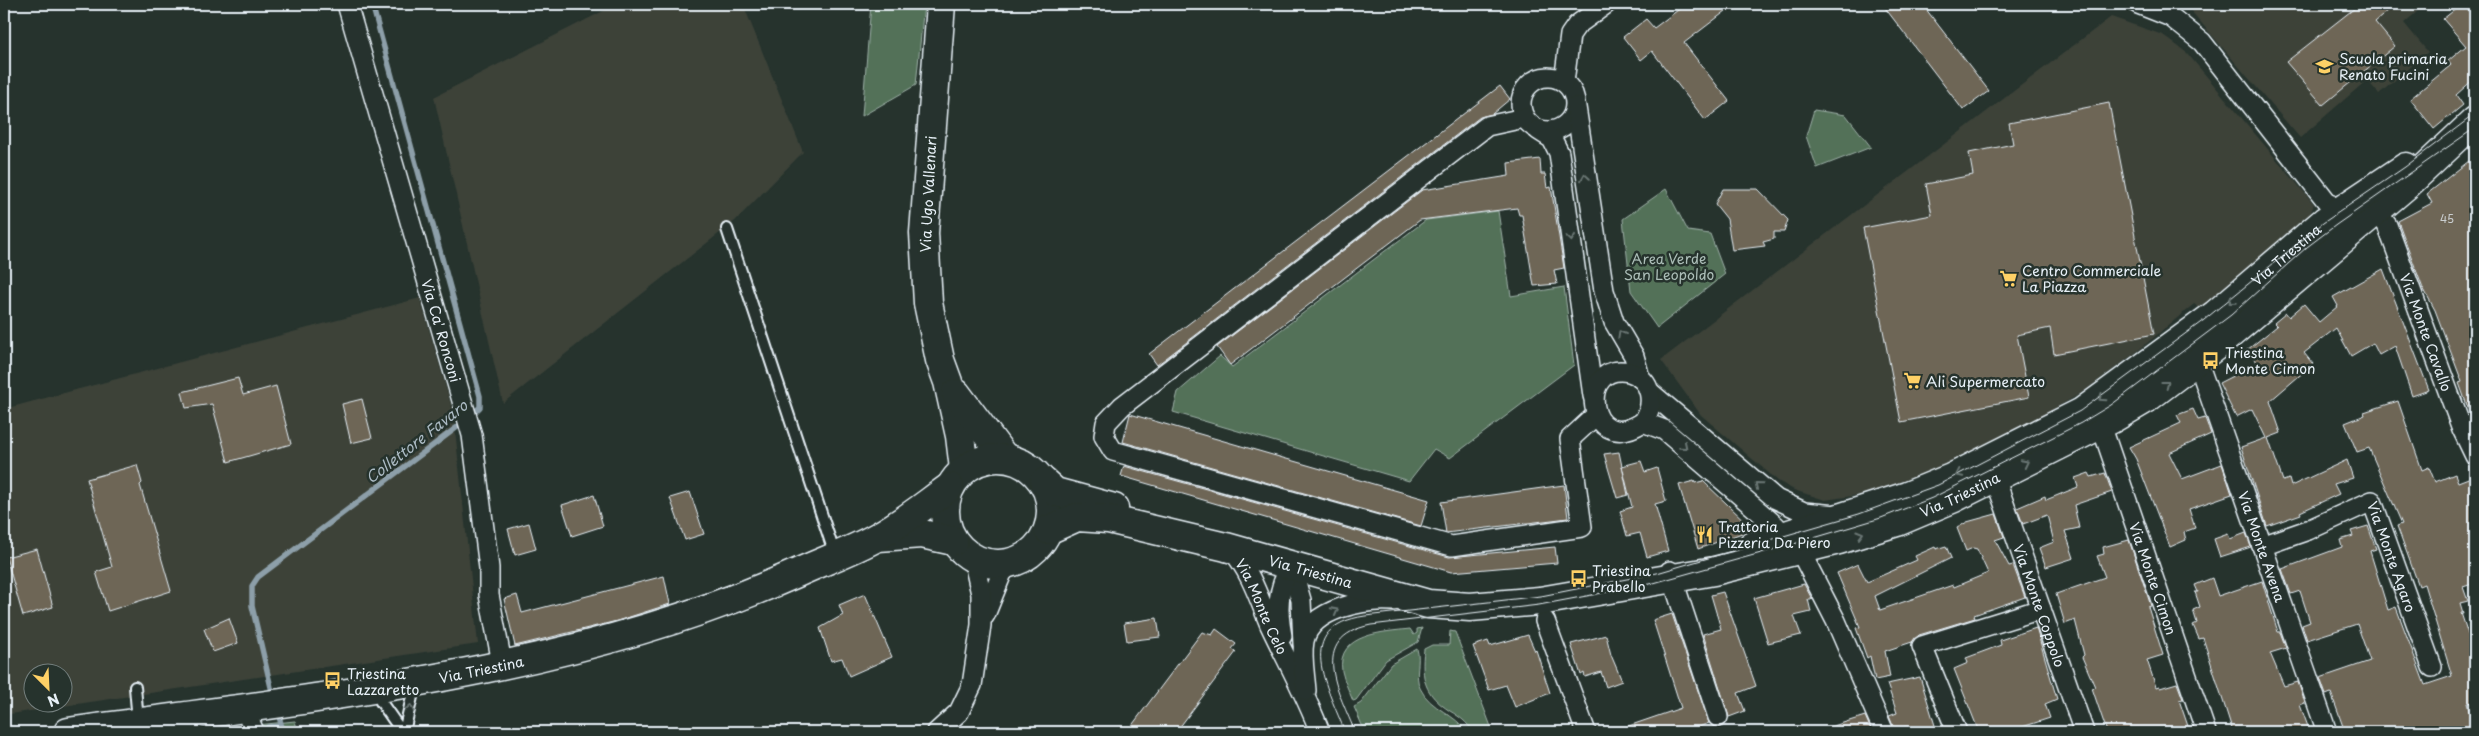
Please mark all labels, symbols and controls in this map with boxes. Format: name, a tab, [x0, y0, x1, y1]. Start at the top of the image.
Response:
place label: Scuola primaria Renato Fucini	[2339, 48, 2448, 85]
school or university icon: Scuola primaria Renato Fucini	[2315, 56, 2335, 76]
street label: Via Ugo Vallenari	[914, 135, 942, 253]
one-way arrow	[1581, 172, 1591, 181]
house number: 45	[2440, 210, 2454, 227]
street label: Via Triestina	[2246, 218, 2326, 290]
one-way arrow	[1565, 234, 1576, 242]
park label: Area Verde San Leopoldo	[1624, 248, 1715, 285]
place label: Centro Commerciale La Piazza	[2022, 260, 2162, 297]
supermarket icon: Centro Commerciale La Piazza	[1998, 268, 2018, 288]
street label: Via Monte Cavallo	[2395, 270, 2458, 394]
street label: Via Ca' Ronconi	[417, 276, 467, 385]
one-way arrow	[2229, 295, 2238, 303]
one-way arrow	[1617, 331, 1627, 340]
place label: Triestina Monte Cimon	[2225, 342, 2315, 379]
bus stop icon: Triestina Monte Cimon	[2201, 350, 2221, 370]
supermarket icon: Ali Supermercato	[1902, 371, 1922, 391]
place label: Ali Supermercato	[1926, 371, 2045, 392]
one-way arrow	[2160, 382, 2169, 390]
one-way arrow	[2098, 392, 2108, 401]
water label: Collettore Favaro	[360, 393, 473, 488]
one-way arrow	[1678, 441, 1687, 450]
one-way arrow	[2019, 459, 2028, 469]
street label: Via Triestina	[1916, 466, 2003, 522]
one-way arrow	[1955, 468, 1964, 478]
one-way arrow	[1755, 482, 1764, 491]
street label: Via Monte Avena	[2233, 488, 2291, 605]
street label: Via Monte Agaro	[2362, 498, 2422, 615]
place label: Trattoria Pizzeria Da Piero	[1718, 516, 1831, 553]
street label: Via Monte Cimon	[2124, 519, 2182, 637]
restaurant icon: Trattoria Pizzeria Da Piero	[1694, 524, 1714, 544]
one-way arrow	[1855, 529, 1863, 539]
street label: Via Monte Coppolo	[2008, 541, 2071, 670]
street label: Via Triestina	[1266, 549, 1355, 593]
street label: Via Monte Celo	[1231, 554, 1293, 658]
place label: Triestina Prabello	[1592, 560, 1651, 597]
bus stop icon: Triestina Prabello	[1568, 568, 1588, 588]
one-way arrow	[1330, 607, 1339, 617]
street label: Via Triestina	[437, 650, 526, 688]
place label: Triestina Lazzaretto	[347, 663, 420, 700]
north arrow	[22, 664, 72, 714]
bus stop icon: Triestina Lazzaretto	[323, 671, 343, 691]
text: N	[44, 688, 63, 712]
one-way arrow	[404, 703, 415, 712]

